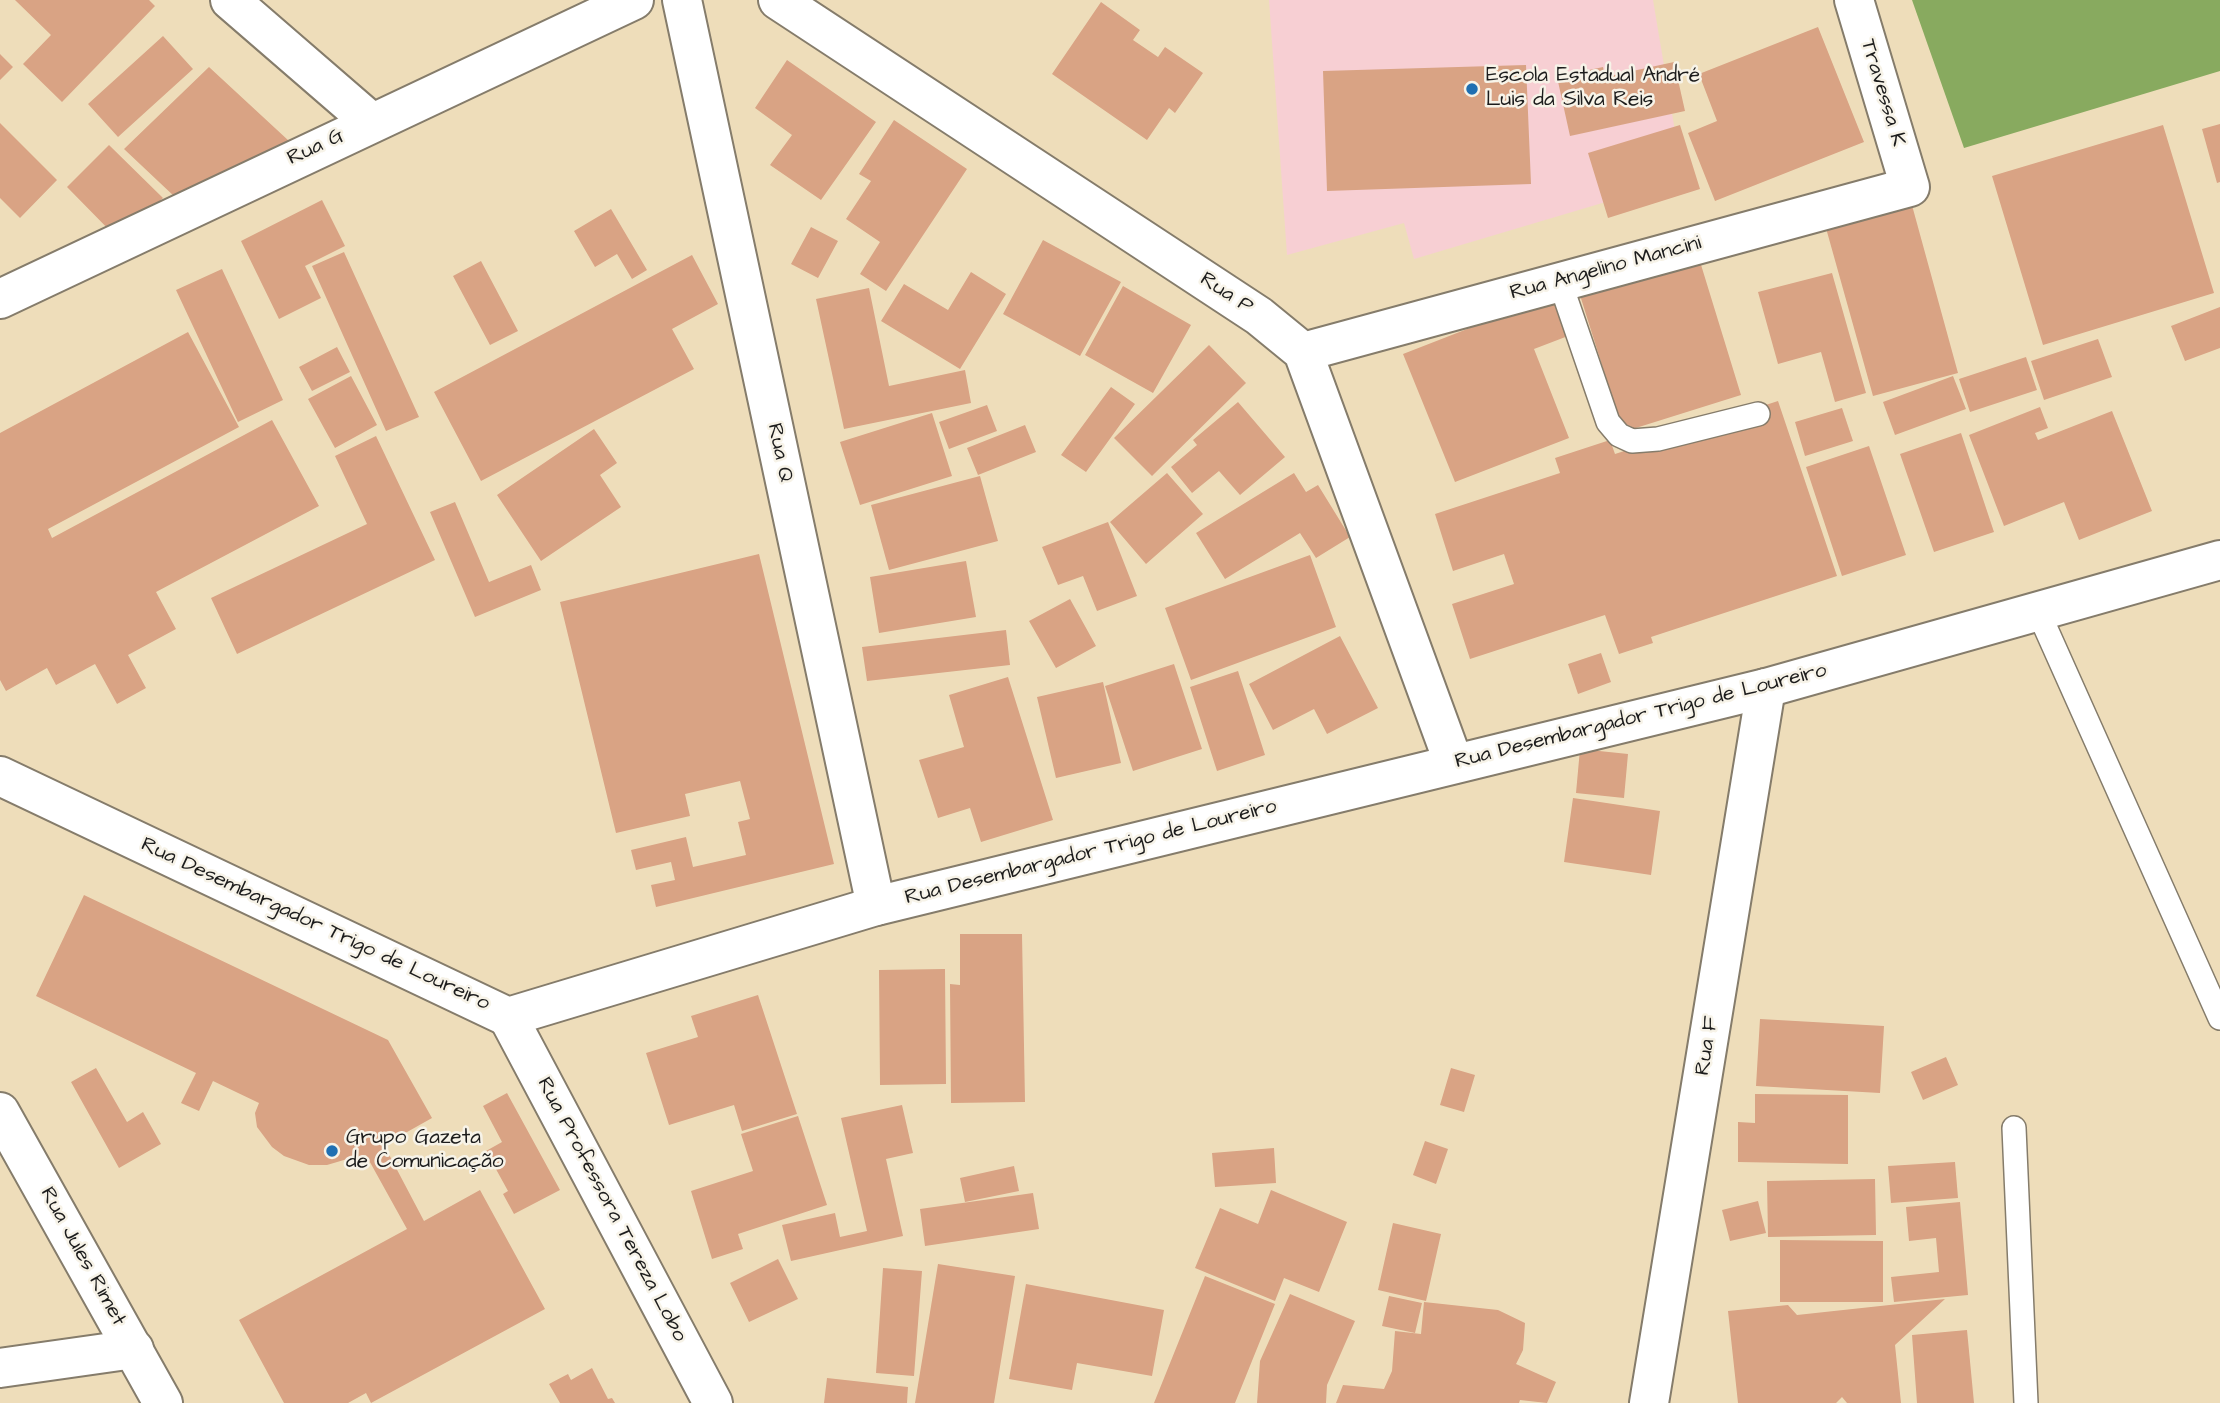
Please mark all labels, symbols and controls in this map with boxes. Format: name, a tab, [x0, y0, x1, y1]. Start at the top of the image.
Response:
street label: Travessa K	[1854, 36, 1910, 150]
place label: Escola Estadual André Luis da Silva Reis	[1486, 64, 1700, 114]
marker: Escola Estadual André Luis da Silva Reis	[1464, 81, 1480, 97]
street label: Rua G	[284, 124, 348, 172]
street label: Rua Angelino Mancini	[1508, 231, 1704, 307]
street label: Rua P	[1195, 268, 1257, 320]
street label: Rua Q	[760, 421, 798, 485]
street label: Rua Desembargador Trigo de Loureiro	[1453, 659, 1829, 775]
street label: Rua Desembargador Trigo de Loureiro	[903, 795, 1279, 911]
street label: Rua Desembargador Trigo de Loureiro	[137, 833, 493, 1017]
street label: Rua F	[1691, 1015, 1725, 1077]
street label: Rua Professora Tereza Lobo	[530, 1074, 692, 1346]
place label: Grupo Gazeta de Comunicação	[346, 1126, 504, 1176]
marker: Grupo Gazeta de Comunicação	[324, 1143, 340, 1159]
street label: Rua Jules Rimet	[34, 1183, 130, 1331]

